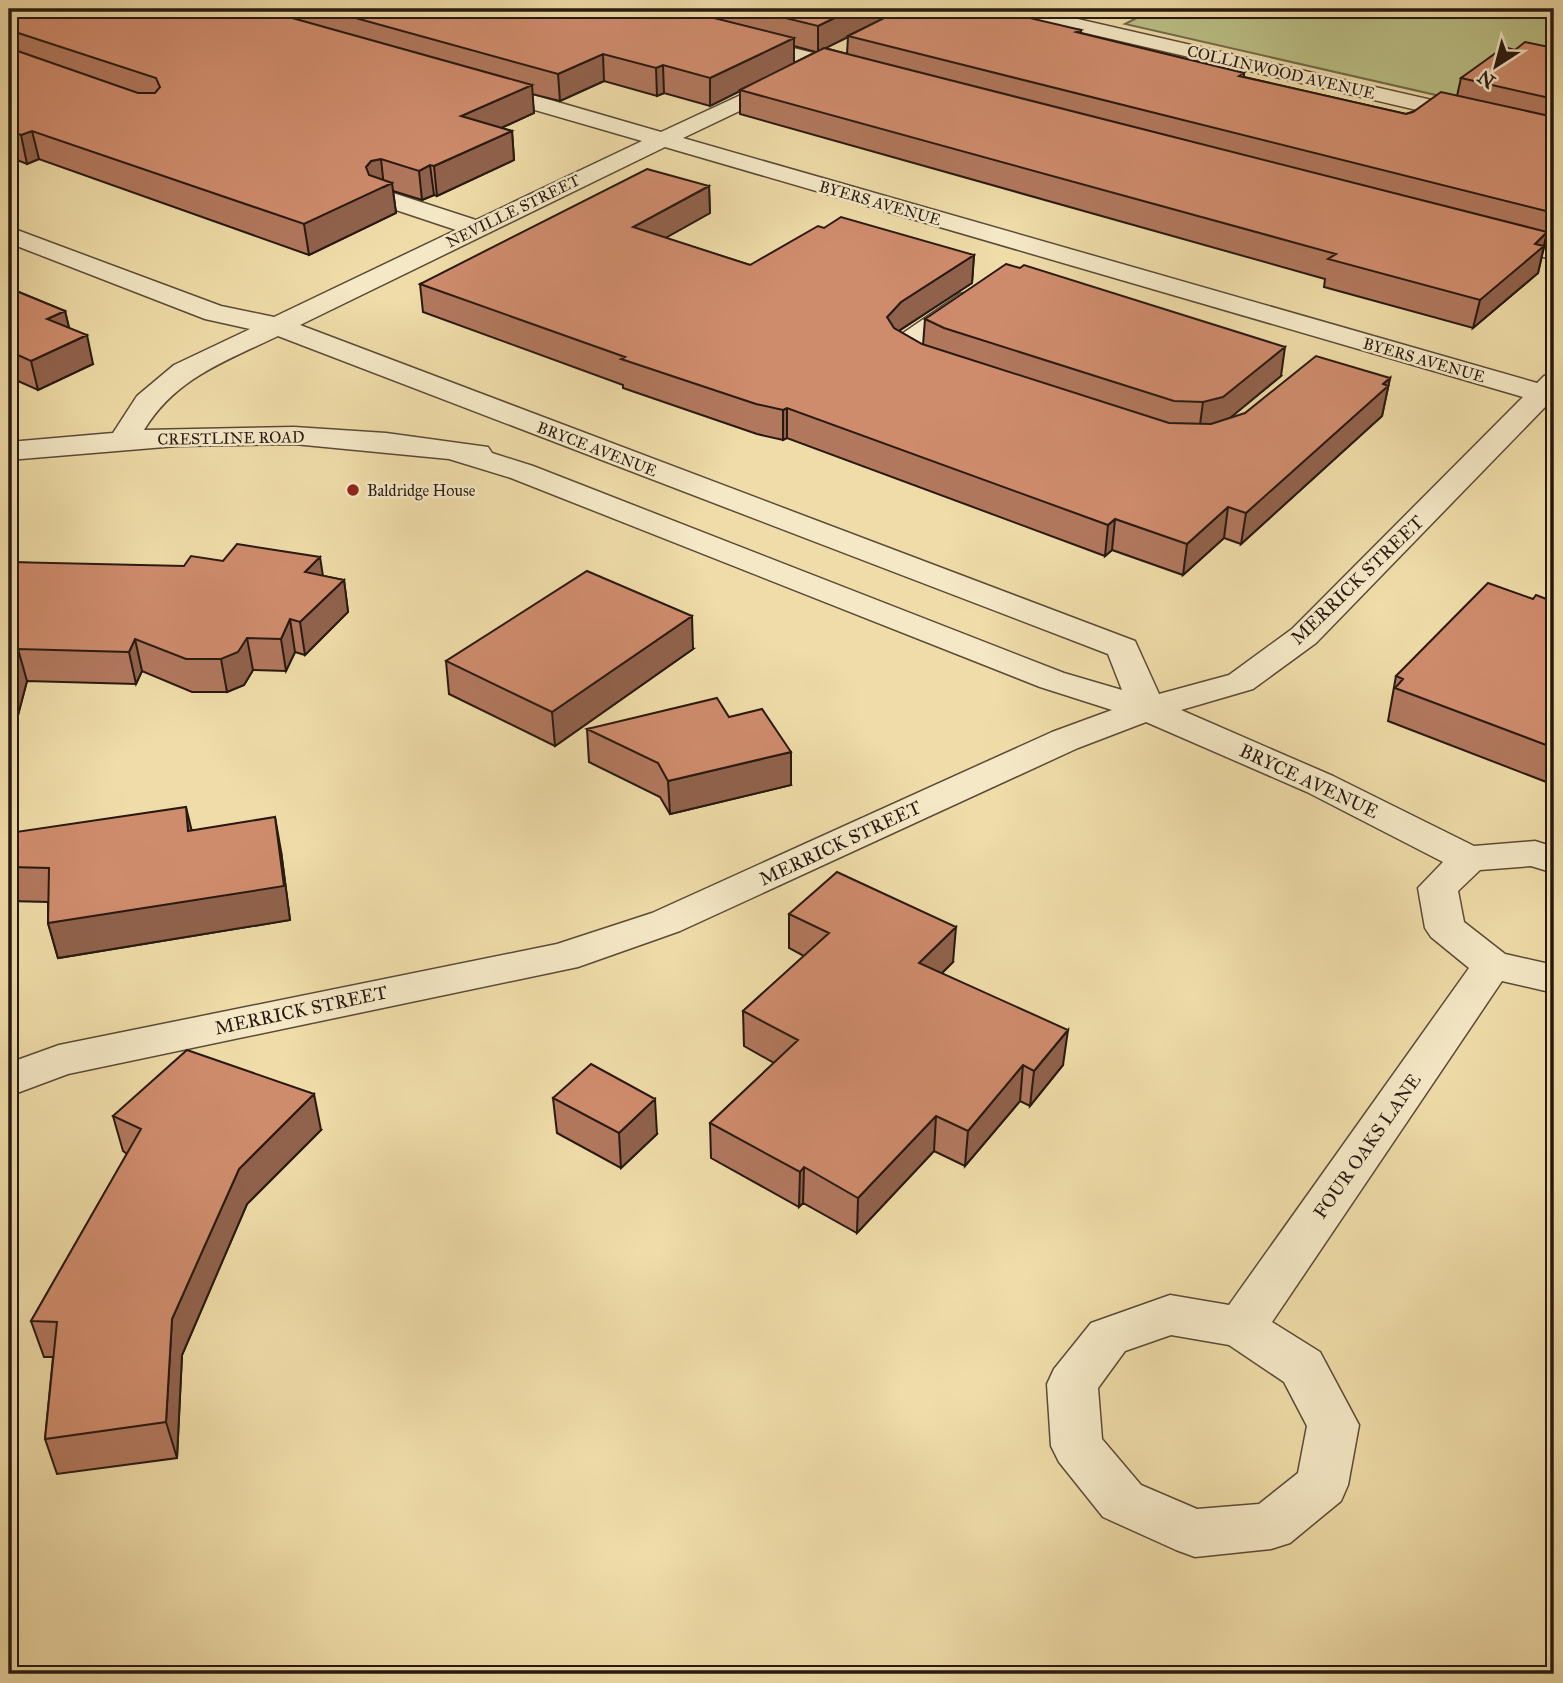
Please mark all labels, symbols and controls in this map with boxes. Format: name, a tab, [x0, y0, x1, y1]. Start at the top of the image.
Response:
north arrow	[1462, 32, 1532, 102]
street label: COLLINWOOD AVENUE	[1185, 41, 1377, 103]
text: N	[1473, 65, 1500, 93]
street label: NEVILLE STREET	[443, 170, 583, 252]
street label: BYERS AVENUE	[817, 177, 943, 229]
street label: BYERS AVENUE	[1361, 334, 1487, 386]
street label: BRYCE AVENUE	[534, 417, 660, 481]
street label: CRESTLINE ROAD	[157, 427, 305, 449]
place label: Baldridge House	[367, 481, 476, 501]
marker: Baldridge House	[345, 482, 361, 498]
street label: MERRICK STREET	[1286, 511, 1428, 649]
street label: BRYCE AVENUE	[1236, 739, 1382, 823]
street label: MERRICK STREET	[755, 795, 925, 891]
street label: MERRICK STREET	[213, 980, 389, 1040]
street label: FOUR OAKS LANE	[1308, 1069, 1426, 1223]

